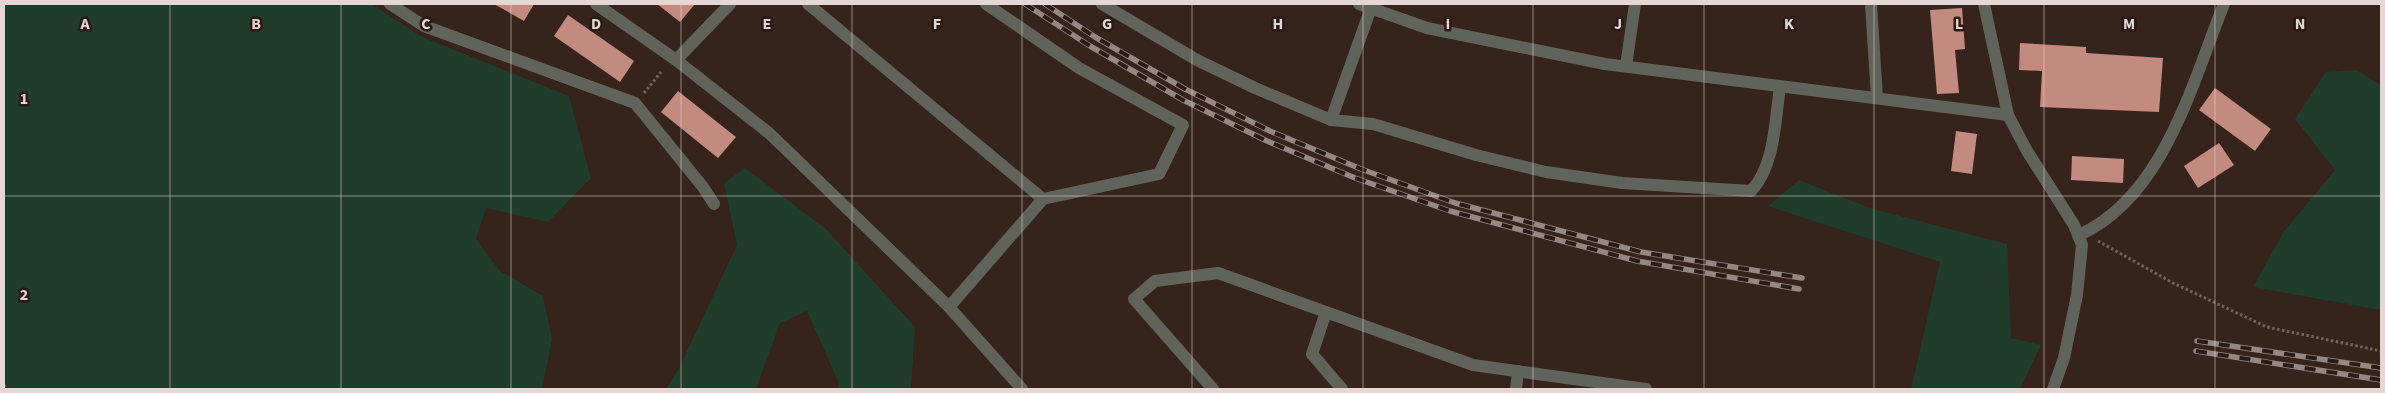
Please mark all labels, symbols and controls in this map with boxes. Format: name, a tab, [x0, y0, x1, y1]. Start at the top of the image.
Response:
text: A	[79, 13, 90, 35]
text: B	[251, 13, 261, 35]
text: C	[421, 13, 431, 35]
text: D	[591, 13, 601, 35]
text: E	[763, 13, 771, 35]
text: F	[933, 13, 941, 35]
text: G	[1102, 13, 1112, 35]
text: H	[1273, 13, 1283, 35]
text: I	[1446, 13, 1450, 35]
text: J	[1614, 13, 1622, 35]
text: K	[1784, 13, 1794, 35]
text: L	[1955, 13, 1963, 35]
text: M	[2123, 13, 2135, 35]
text: N	[2295, 13, 2305, 35]
text: 1	[20, 88, 28, 110]
text: 2	[20, 284, 28, 306]

